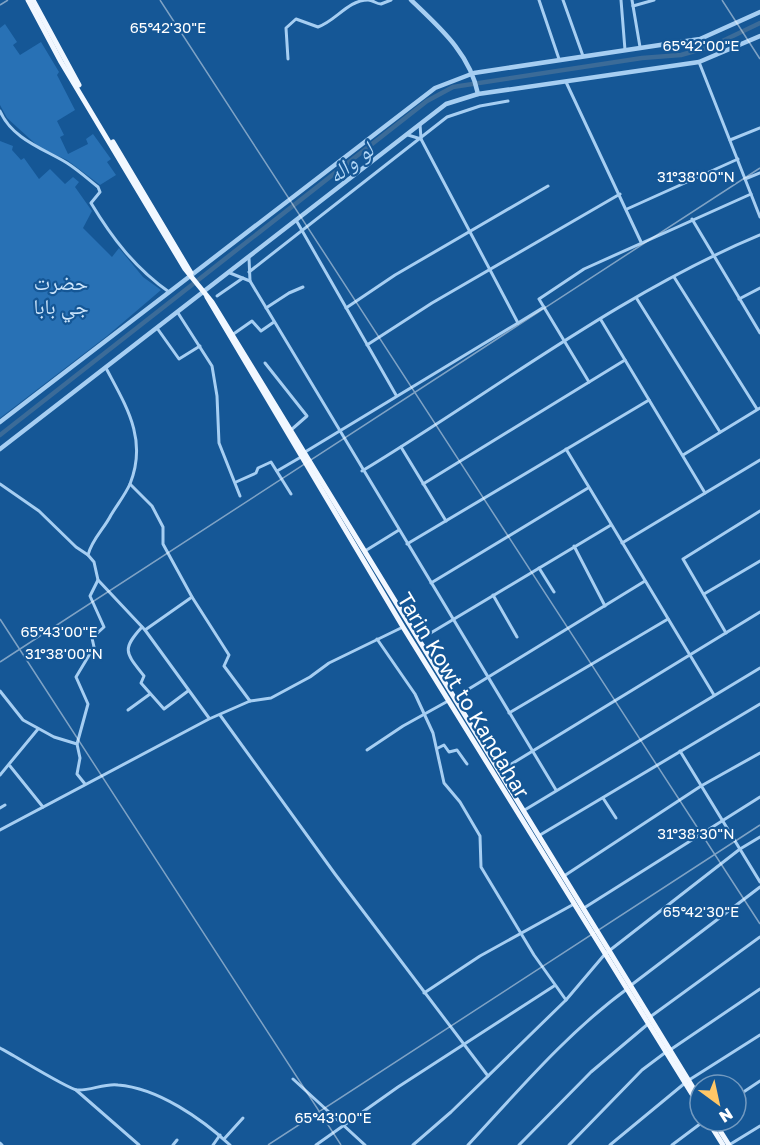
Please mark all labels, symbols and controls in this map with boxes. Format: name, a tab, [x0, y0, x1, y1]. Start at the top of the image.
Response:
text: 65°42'30"E	[130, 18, 206, 36]
text: 65°42'00"E	[662, 36, 740, 54]
water label: لو واله	[322, 134, 380, 188]
text: 31°38'00"N	[657, 167, 735, 185]
park label: حضرت جي بابا	[33, 269, 89, 323]
street label: Tarin Kowt to Kandahar	[392, 587, 536, 803]
text: 65°43'00"E	[20, 622, 98, 640]
text: 31°38'00"N	[25, 644, 103, 662]
text: 31°38'30"N	[657, 824, 735, 842]
text: 65°42'30"E	[663, 902, 739, 920]
north arrow	[688, 1073, 748, 1133]
text: N	[716, 1104, 737, 1127]
text: 65°43'00"E	[294, 1108, 372, 1126]

